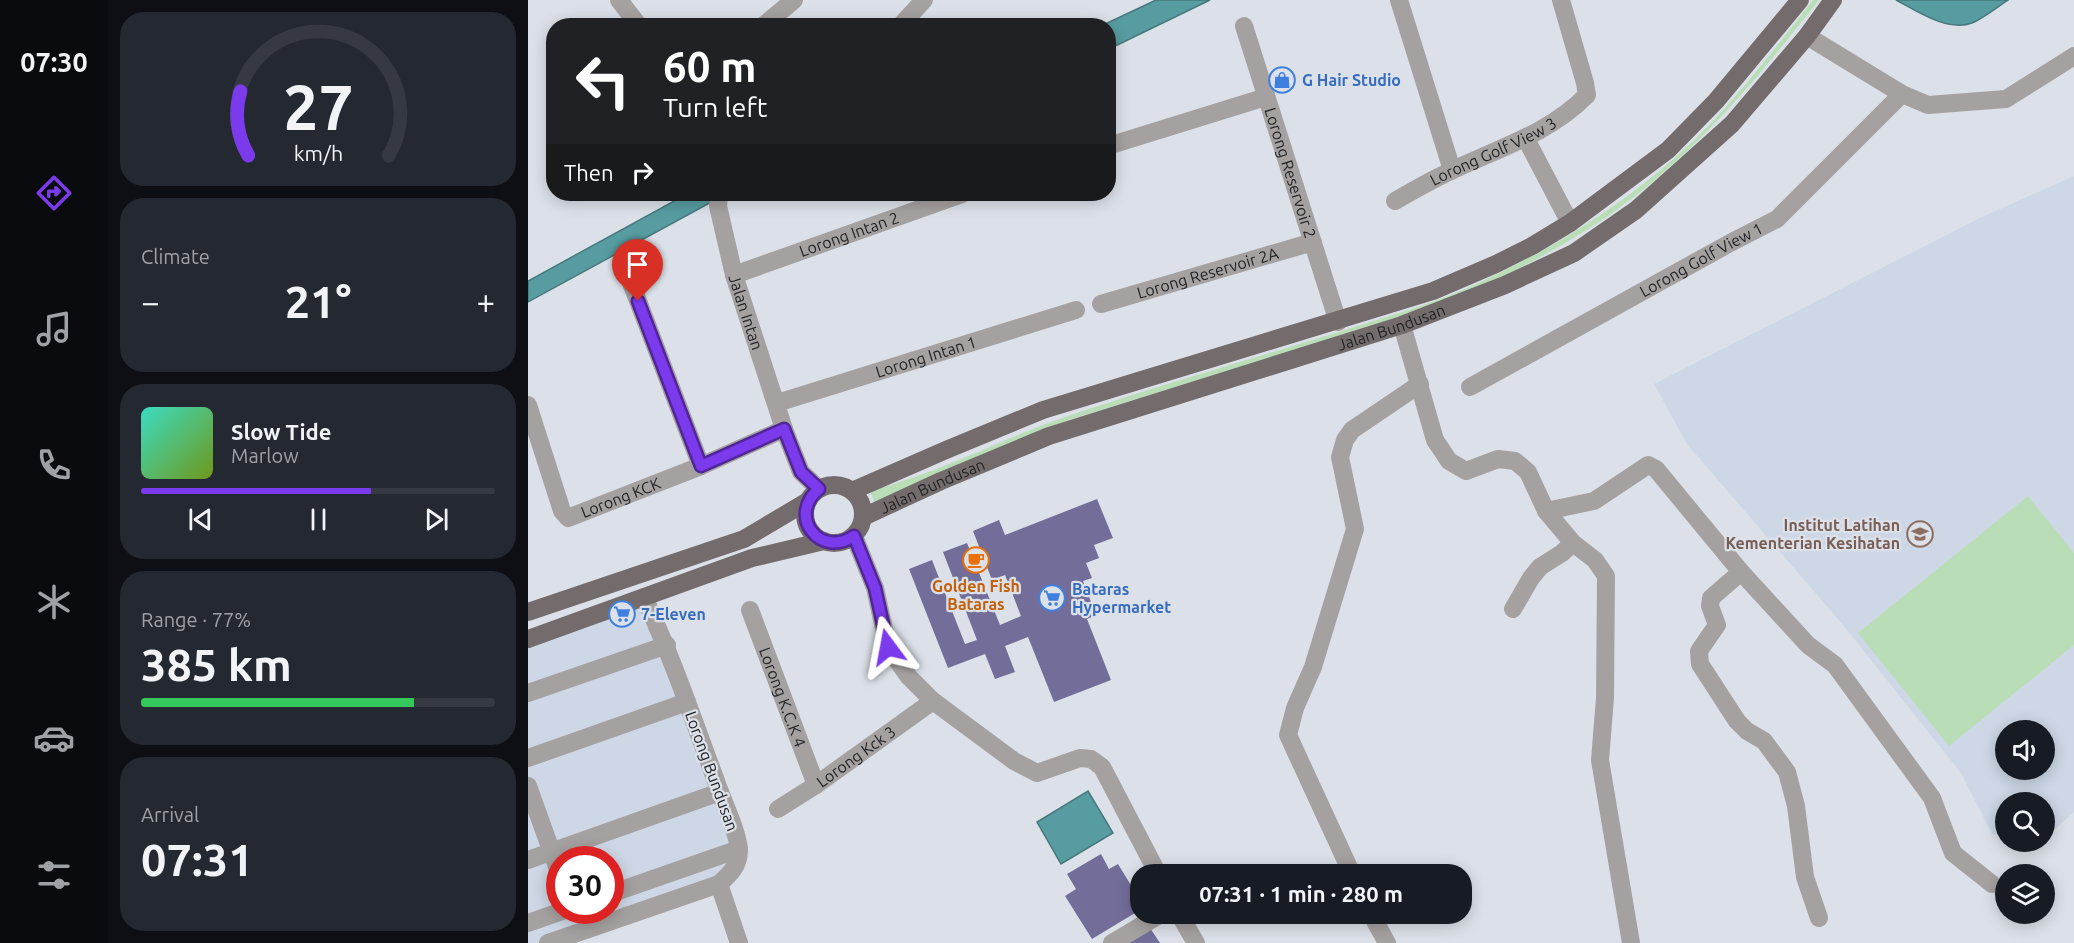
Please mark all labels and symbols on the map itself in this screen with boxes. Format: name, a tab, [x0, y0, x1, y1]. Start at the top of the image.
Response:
shop icon: G Hair Studio	[1267, 65, 1297, 95]
place label: G Hair Studio	[1302, 71, 1401, 89]
street label: Lorong Reservoir 2	[1261, 105, 1320, 240]
street label: Lorong Golf View 3	[1427, 113, 1559, 189]
street label: Lorong Intan 2	[797, 208, 901, 260]
street label: Lorong Golf View 1	[1636, 219, 1766, 300]
pin	[612, 239, 663, 301]
street label: Lorong Reservoir 2A	[1135, 244, 1281, 302]
street label: Jalan Intan	[725, 272, 767, 352]
street label: Jalan Bundusan	[1335, 300, 1448, 354]
street label: Lorong Intan 1	[873, 333, 979, 381]
street label: Jalan Bundusan	[877, 455, 987, 517]
street label: Lorong KCK	[578, 474, 663, 521]
place label: Institut Latihan Kementerian Kesihatan	[1726, 516, 1900, 552]
school or university icon: Institut Latihan Kementerian Kesihatan	[1905, 519, 1935, 549]
cafe icon: Golden Fish Bataras	[961, 545, 991, 575]
place label: Golden Fish Bataras	[932, 577, 1020, 613]
place label: Bataras Hypermarket	[1072, 580, 1171, 616]
supermarket icon: Bataras Hypermarket	[1037, 583, 1067, 613]
supermarket icon: 7-Eleven	[607, 599, 637, 629]
place label: 7-Eleven	[641, 605, 706, 623]
position arrow	[856, 615, 920, 679]
street label: Lorong K.C.K 4	[756, 645, 810, 749]
street label: Lorong Bundusan	[682, 709, 742, 833]
street label: Lorong Kck 3	[813, 722, 899, 791]
speed limit sign: 30	[546, 846, 624, 924]

